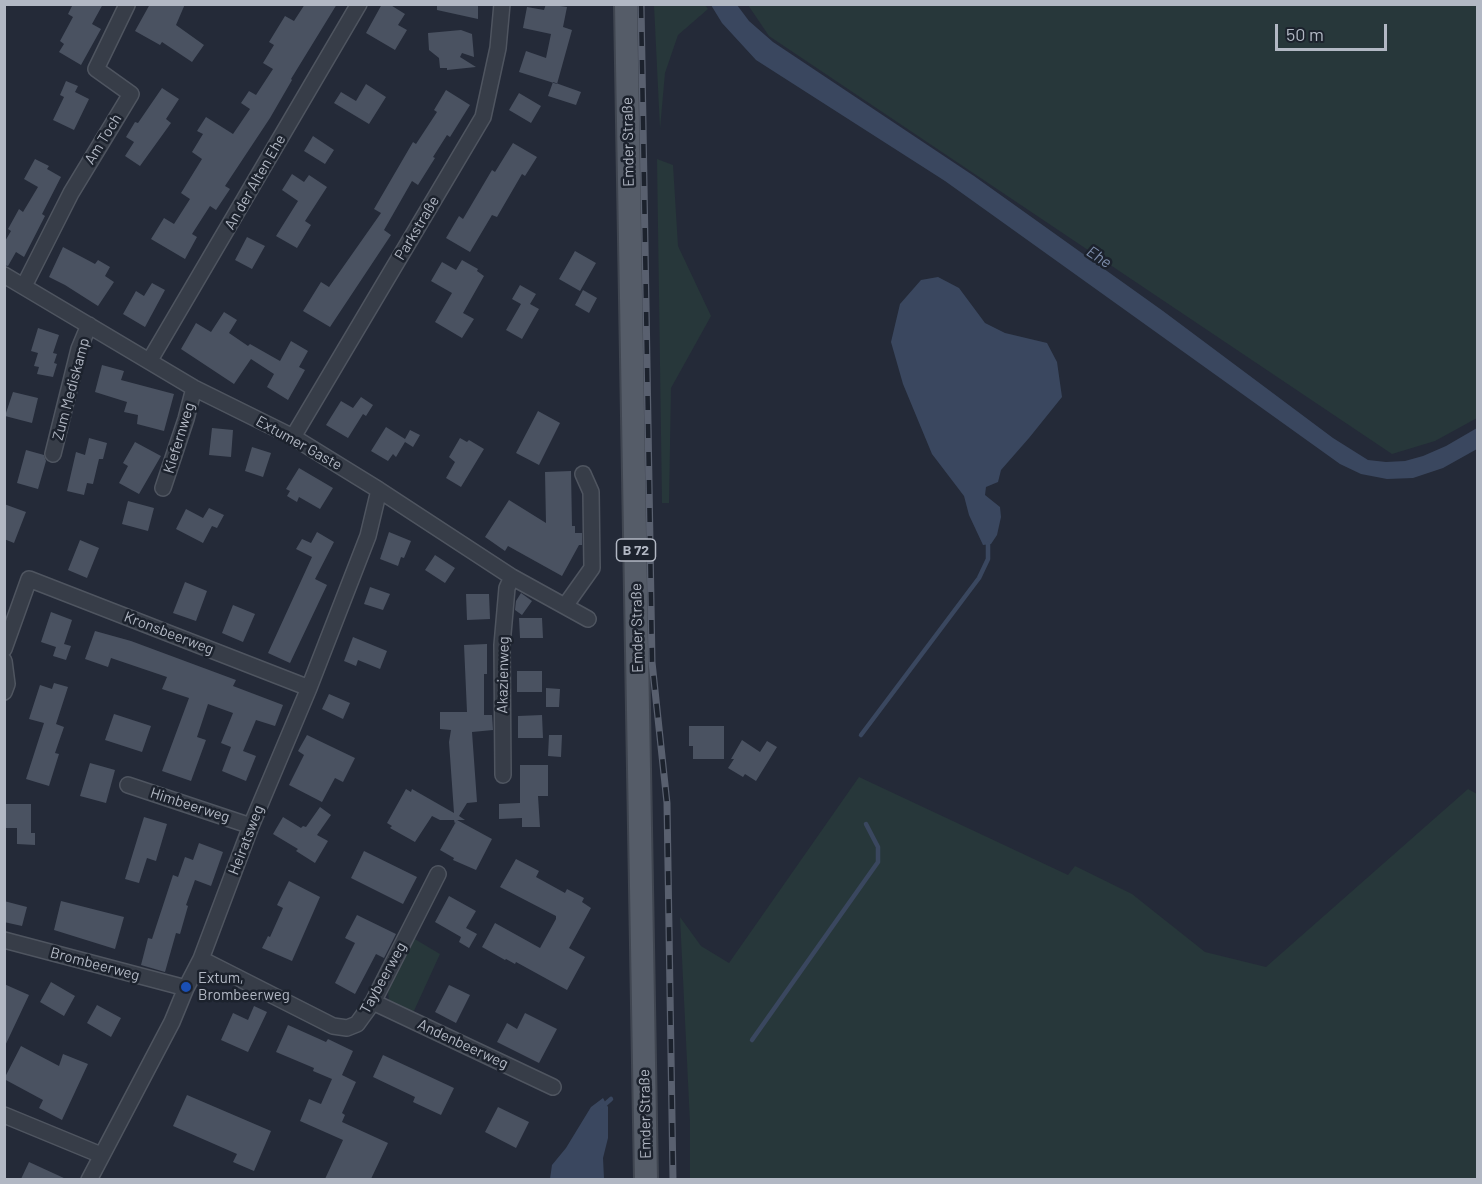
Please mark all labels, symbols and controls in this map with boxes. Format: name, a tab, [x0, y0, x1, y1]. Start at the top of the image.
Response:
scale bar	[1278, 12, 1390, 50]
text: 50 m	[1286, 23, 1324, 45]
street label: Emder Straße	[618, 97, 638, 187]
street label: Am Toch	[81, 110, 125, 168]
street label: An der Alten Ehe	[221, 131, 289, 233]
street label: Parkstraße	[391, 193, 443, 263]
water label: Ehe	[1083, 242, 1115, 272]
street label: Zum Mediskamp	[49, 336, 93, 442]
street label: Kiefernweg	[160, 400, 198, 476]
street label: Extumer Gaste	[253, 412, 345, 474]
road number: B 72	[616, 539, 656, 561]
street label: Emder Straße	[627, 583, 647, 673]
street label: Kronsbeerweg	[122, 608, 216, 658]
street label: Akazienweg	[493, 636, 513, 714]
street label: Himbeerweg	[148, 784, 232, 826]
street label: Heiratsweg	[224, 802, 268, 878]
street label: Taybeerweg	[356, 939, 410, 1017]
street label: Brombeerweg	[48, 943, 142, 985]
place label: Extum, Brombeerweg	[198, 969, 290, 1004]
marker: Extum, Brombeerweg	[179, 980, 193, 994]
street label: Andenbeerweg	[415, 1015, 511, 1073]
street label: Emder Straße	[635, 1069, 655, 1159]

